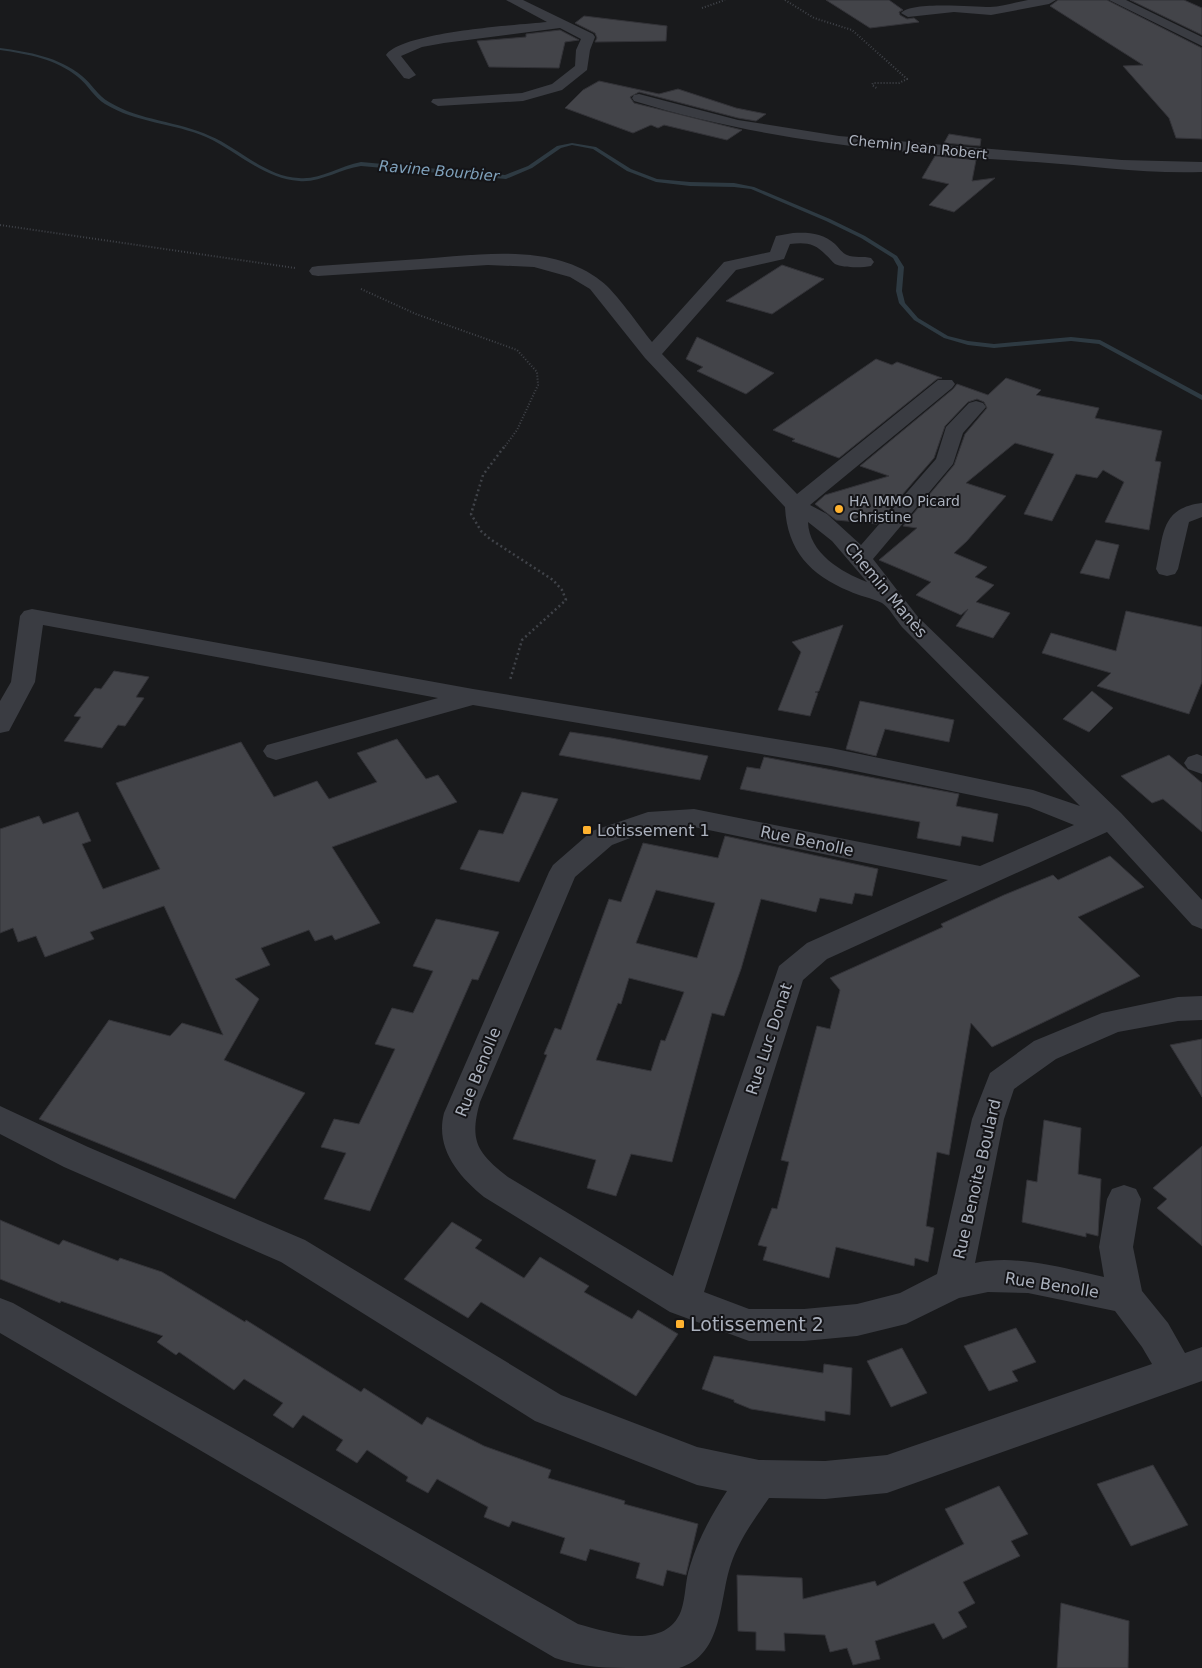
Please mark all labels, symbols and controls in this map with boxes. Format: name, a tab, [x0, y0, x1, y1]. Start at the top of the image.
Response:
street label: Chemin Jean Robert	[848, 132, 989, 162]
water label: Ravine Bourbier	[378, 157, 501, 185]
place label: HA IMMO Picard Christine	[849, 493, 960, 525]
marker: HA IMMO Picard Christine	[833, 503, 845, 515]
street label: Chemin Manès	[841, 539, 931, 641]
place label: Lotissement 1	[597, 821, 710, 840]
street label: Rue Benolle	[759, 822, 855, 860]
marker: Lotissement 1	[581, 824, 593, 836]
street label: Rue Luc Donat	[742, 981, 796, 1097]
street label: Rue Benolle	[451, 1024, 505, 1120]
street label: Rue Benoite Boulard	[949, 1097, 1005, 1261]
street label: Rue Benolle	[1004, 1268, 1100, 1302]
place label: Lotissement 2	[690, 1313, 824, 1335]
marker: Lotissement 2	[674, 1318, 686, 1330]

